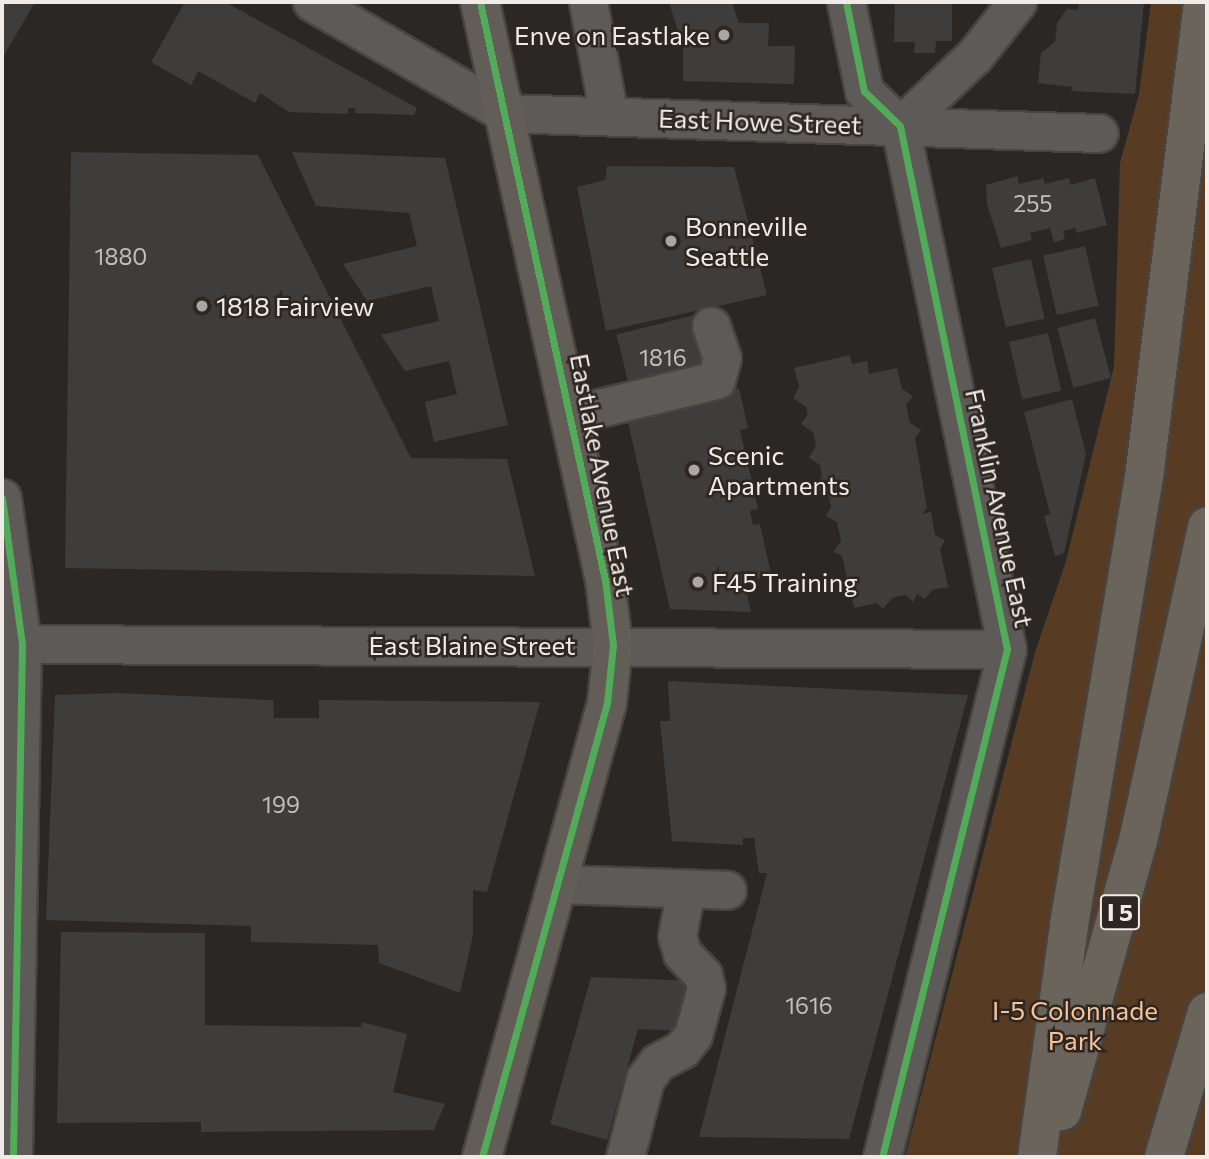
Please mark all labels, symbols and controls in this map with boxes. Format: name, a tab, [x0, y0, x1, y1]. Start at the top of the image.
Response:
place label: Enve on Eastlake	[514, 19, 710, 51]
marker: Enve on Eastlake	[716, 27, 732, 43]
street label: East Howe Street	[658, 102, 862, 140]
house number: 255	[1013, 189, 1053, 217]
place label: Bonneville Seattle	[685, 210, 807, 272]
marker: Bonneville Seattle	[663, 233, 679, 249]
house number: 1880	[95, 242, 147, 270]
place label: 1818 Fairview	[216, 290, 374, 322]
marker: 1818 Fairview	[194, 298, 210, 314]
house number: 1816	[639, 343, 687, 371]
street label: Eastlake Avenue East	[564, 351, 642, 599]
street label: Franklin Avenue East	[959, 386, 1041, 630]
place label: Scenic Apartments	[708, 439, 850, 500]
marker: Scenic Apartments	[686, 462, 702, 478]
place label: F45 Training	[712, 566, 858, 598]
marker: F45 Training	[690, 574, 706, 590]
street label: East Blaine Street	[368, 629, 576, 661]
house number: 199	[262, 790, 300, 818]
road number: I 5	[1099, 891, 1141, 932]
house number: 1616	[785, 991, 833, 1019]
park label: I-5 Colonnade Park	[992, 994, 1158, 1056]

